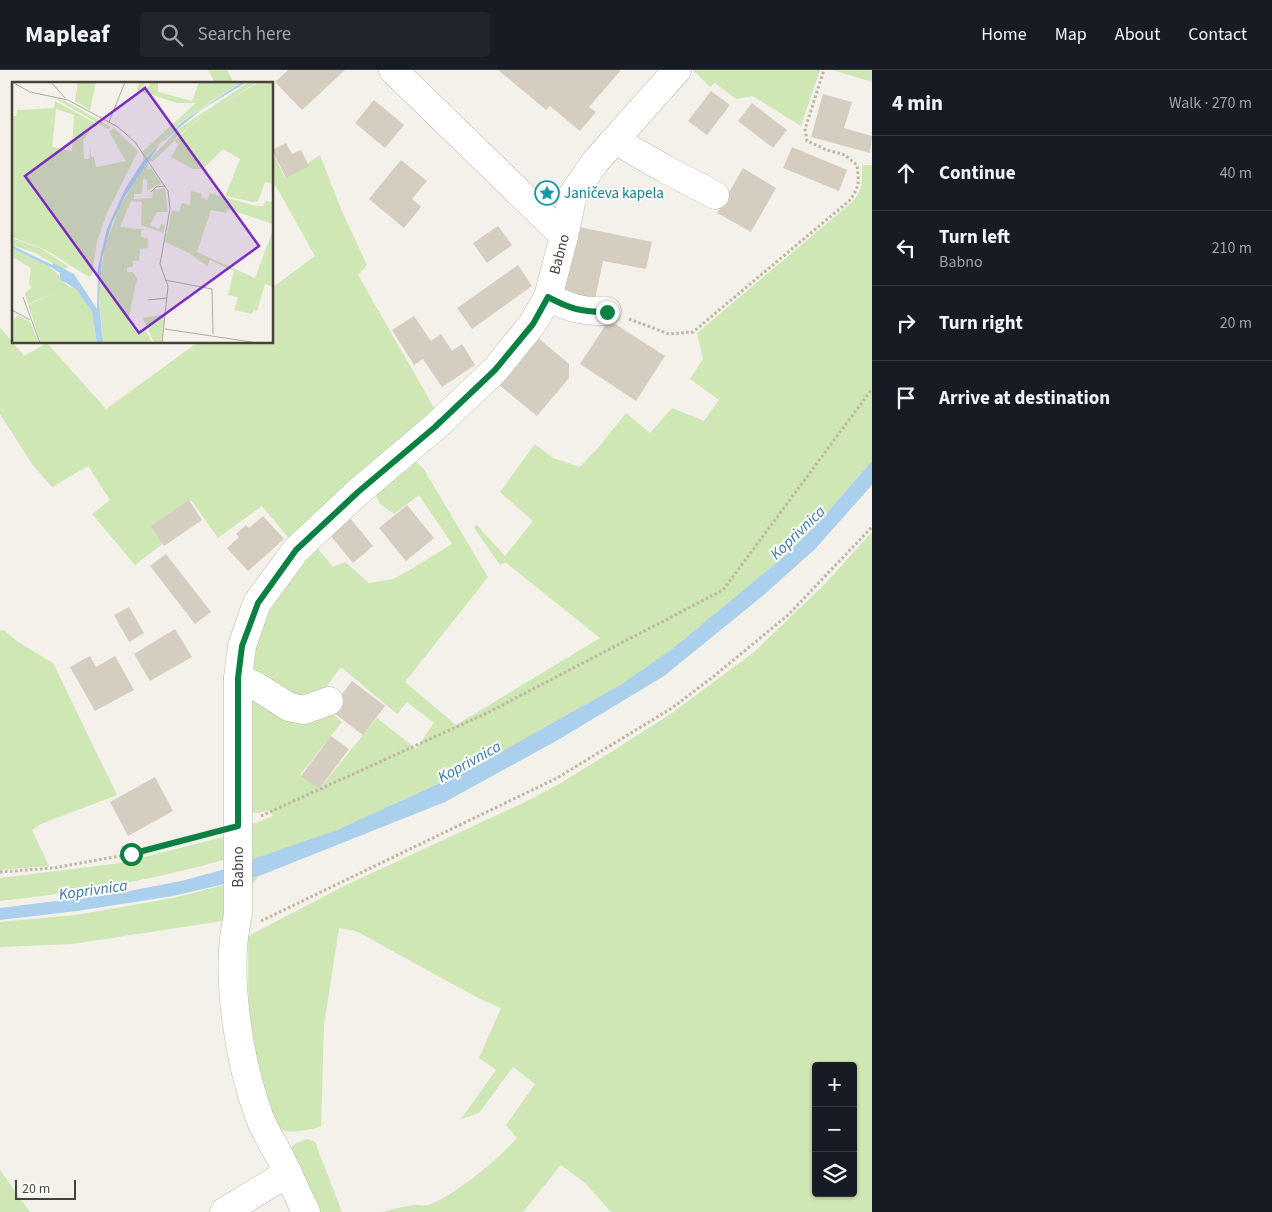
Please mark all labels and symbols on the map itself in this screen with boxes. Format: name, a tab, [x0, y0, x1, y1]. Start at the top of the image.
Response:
inset map	[12, 82, 274, 344]
place icon: Janičeva kapela	[534, 180, 560, 206]
place label: Janičeva kapela	[564, 183, 664, 204]
street label: Babno	[544, 232, 575, 277]
route end	[596, 301, 619, 324]
water label: Koprivnica	[765, 500, 831, 565]
water label: Koprivnica	[434, 735, 506, 788]
route start	[120, 843, 143, 866]
street label: Babno	[228, 846, 249, 888]
water label: Koprivnica	[57, 874, 130, 906]
scale bar	[15, 1177, 76, 1200]

